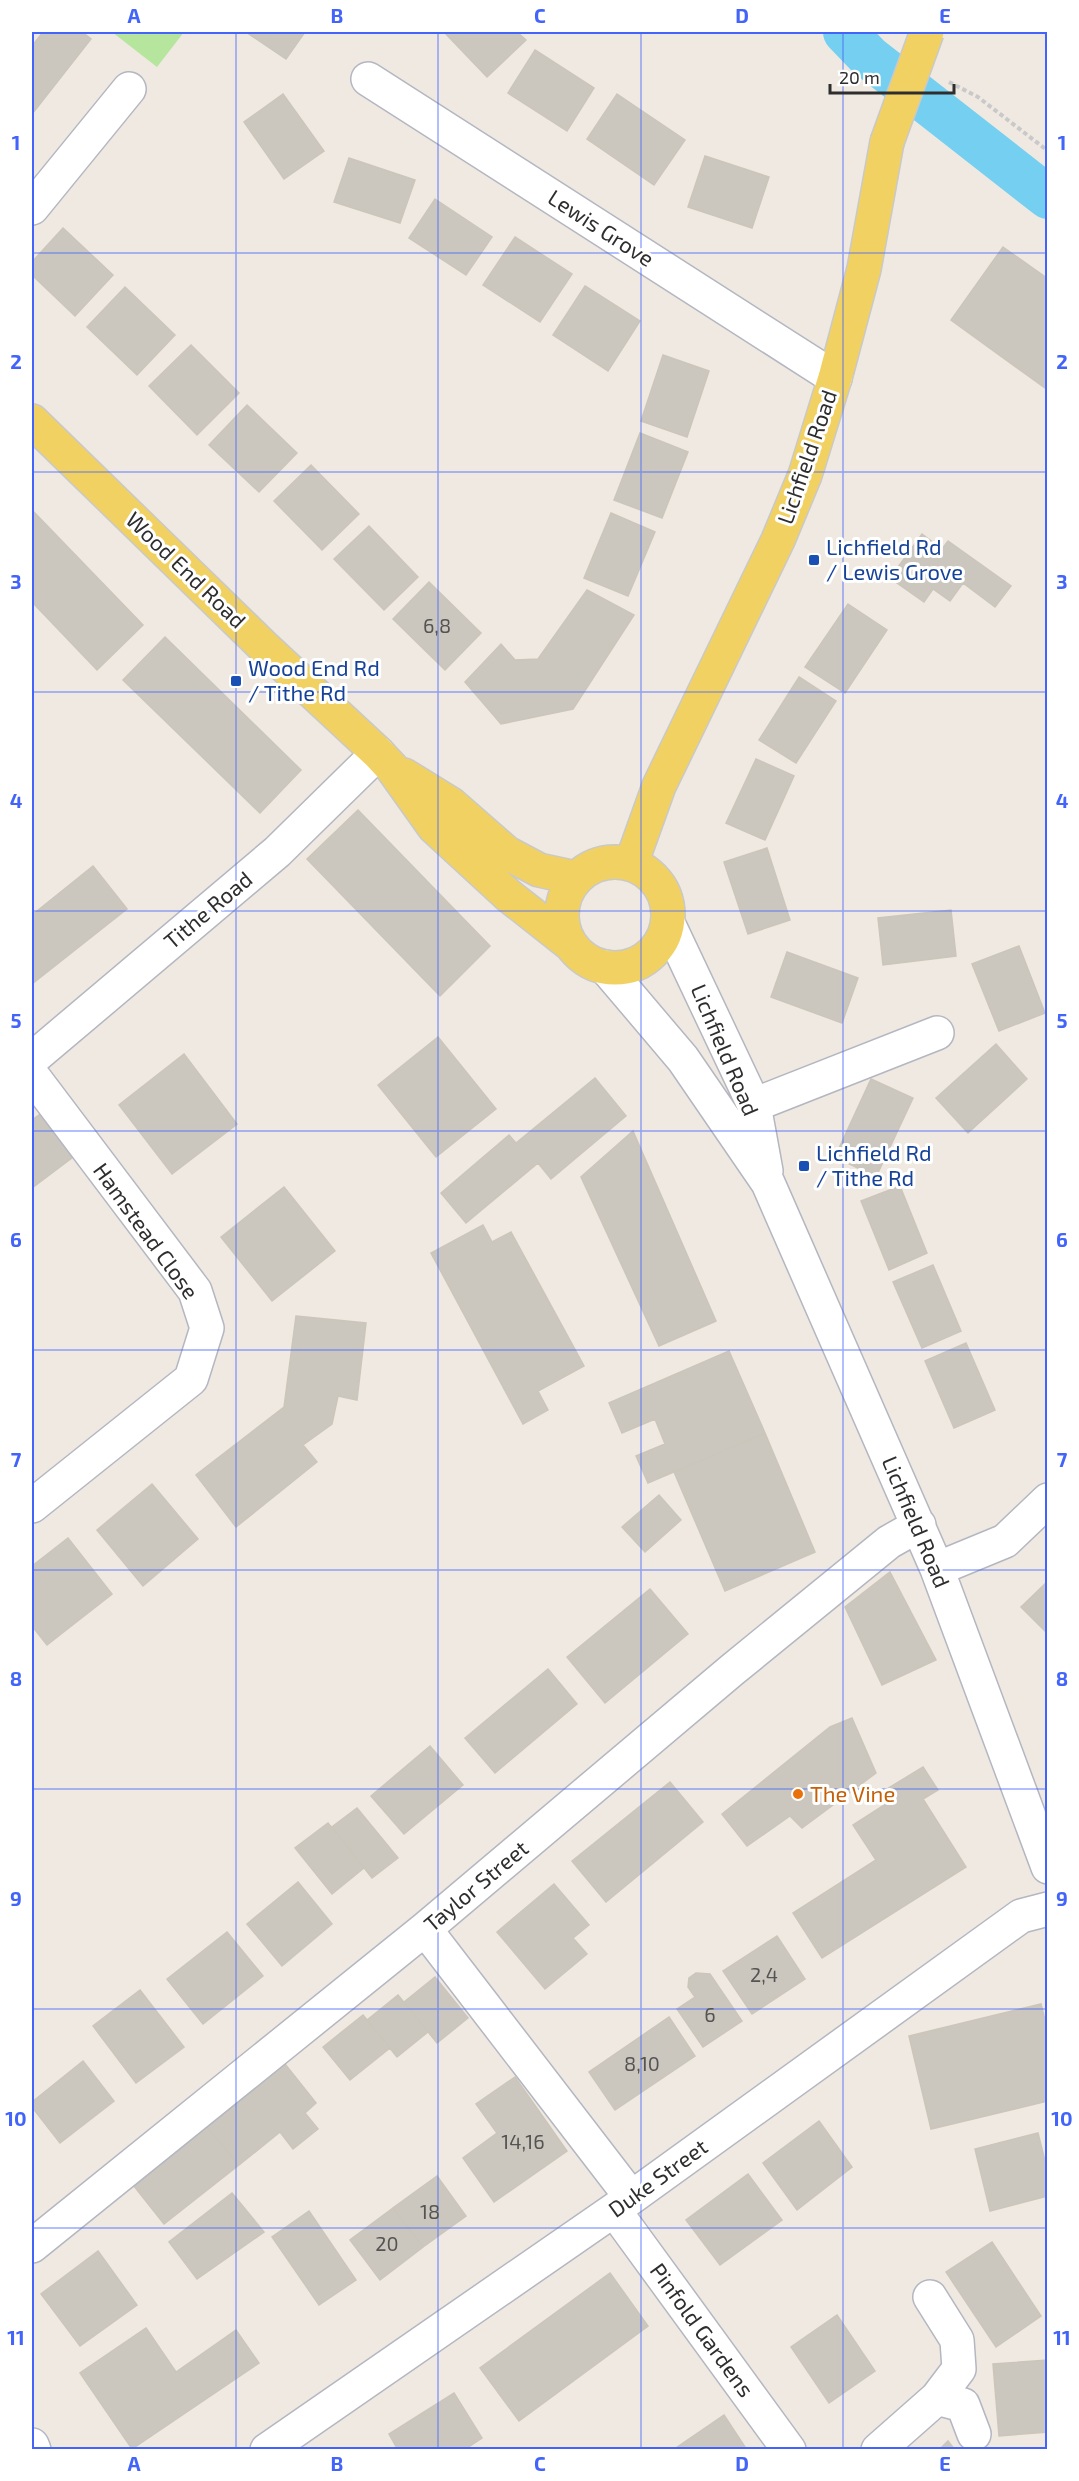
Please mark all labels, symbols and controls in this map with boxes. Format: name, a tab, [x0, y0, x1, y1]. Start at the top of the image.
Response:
text: A	[127, 3, 141, 27]
text: B	[331, 3, 343, 27]
text: C	[534, 3, 546, 27]
text: D	[735, 3, 749, 27]
text: E	[939, 3, 951, 27]
scale bar	[830, 57, 954, 95]
text: 20 m	[839, 66, 880, 88]
text: 1	[12, 130, 20, 154]
text: 1	[1058, 130, 1066, 154]
street label: Lewis Grove	[544, 183, 659, 271]
text: 2	[10, 349, 22, 373]
text: 2	[1056, 349, 1068, 373]
street label: Lichfield Road	[771, 386, 841, 527]
street label: Wood End Road	[121, 506, 252, 633]
place label: Lichfield Rd / Lewis Grove	[826, 533, 963, 584]
marker: Lichfield Rd / Lewis Grove	[807, 553, 821, 567]
text: 3	[10, 569, 22, 593]
text: 3	[1056, 569, 1068, 593]
house number: 6,8	[423, 613, 451, 637]
place label: Wood End Rd / Tithe Rd	[248, 654, 380, 705]
marker: Wood End Rd / Tithe Rd	[229, 674, 243, 688]
text: 4	[10, 788, 23, 812]
text: 4	[1056, 788, 1069, 812]
street label: Tithe Road	[158, 865, 257, 954]
street label: Lichfield Road	[687, 980, 765, 1119]
text: 5	[10, 1008, 22, 1032]
text: 5	[1056, 1008, 1068, 1032]
place label: Lichfield Rd / Tithe Rd	[816, 1139, 932, 1190]
street label: Hamstead Close	[89, 1157, 205, 1303]
marker: Lichfield Rd / Tithe Rd	[797, 1159, 811, 1173]
text: 6	[10, 1227, 22, 1251]
text: 6	[1056, 1227, 1068, 1251]
text: 7	[11, 1447, 22, 1471]
text: 7	[1057, 1447, 1068, 1471]
street label: Lichfield Road	[878, 1452, 956, 1591]
text: 8	[10, 1666, 22, 1690]
text: 8	[1056, 1666, 1068, 1690]
place label: The Vine	[810, 1780, 895, 1806]
marker: The Vine	[791, 1787, 805, 1801]
street label: Taylor Street	[418, 1834, 533, 1936]
text: 9	[10, 1886, 22, 1910]
text: 9	[1056, 1886, 1068, 1910]
house number: 2,4	[750, 1962, 778, 1986]
house number: 6	[704, 2002, 716, 2026]
house number: 8,10	[624, 2051, 660, 2075]
text: 10	[5, 2106, 27, 2130]
text: 10	[1051, 2106, 1073, 2130]
house number: 14,16	[501, 2129, 545, 2153]
street label: Duke Street	[603, 2133, 712, 2222]
house number: 18	[420, 2199, 440, 2223]
house number: 20	[375, 2231, 399, 2255]
street label: Pinfold Gardens	[646, 2258, 760, 2401]
text: 11	[7, 2325, 25, 2349]
text: 11	[1053, 2325, 1071, 2349]
text: A	[127, 2451, 141, 2475]
text: B	[331, 2451, 343, 2475]
text: C	[534, 2451, 546, 2475]
text: D	[735, 2451, 749, 2475]
text: E	[939, 2451, 951, 2475]

